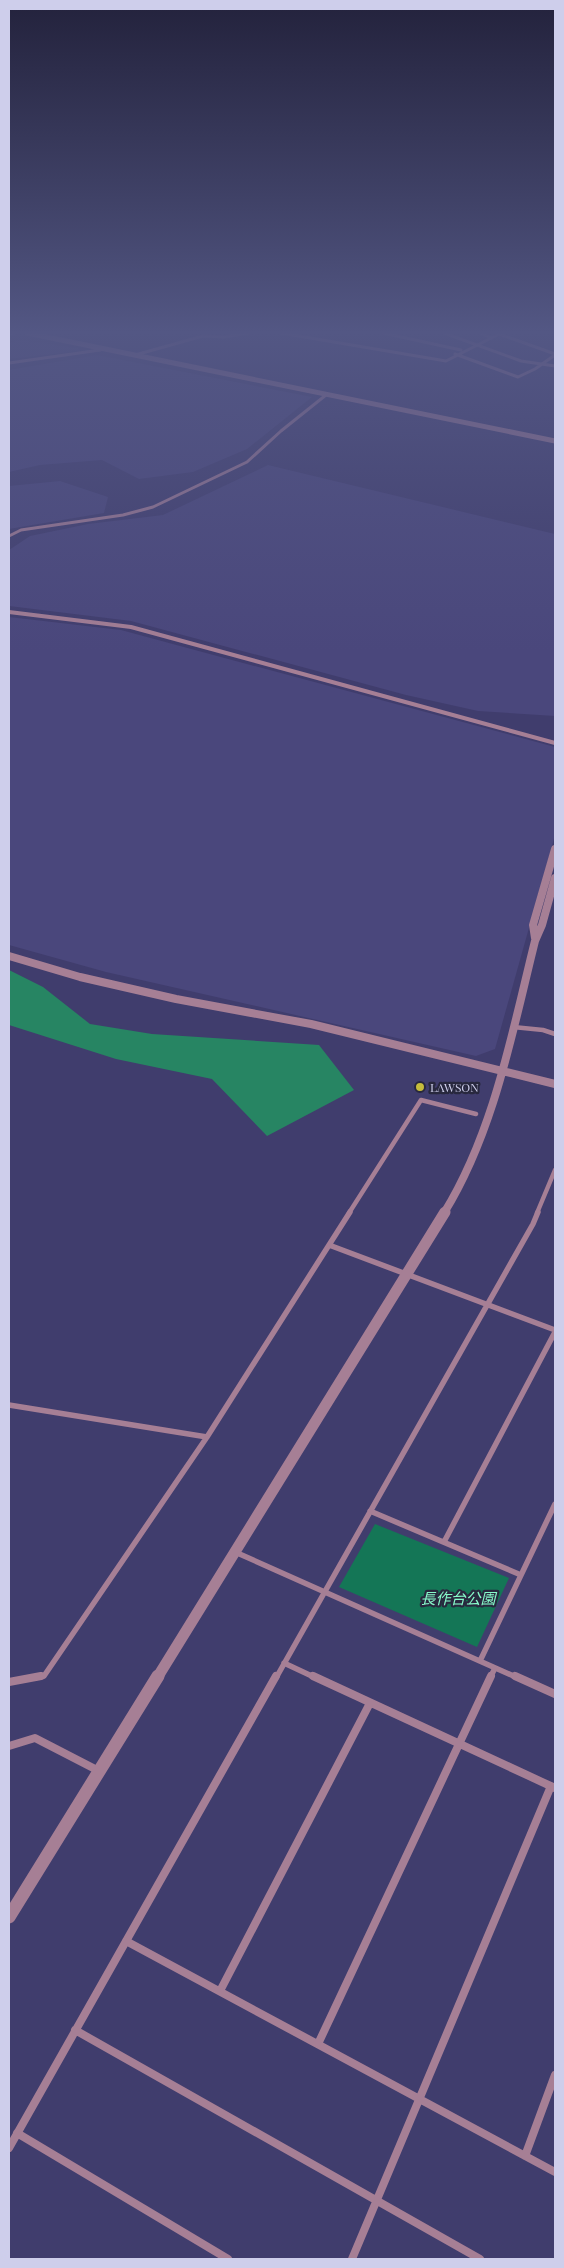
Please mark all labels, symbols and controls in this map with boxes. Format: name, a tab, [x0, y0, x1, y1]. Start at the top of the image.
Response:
place label: LAWSON	[430, 1079, 479, 1095]
marker: LAWSON	[414, 1081, 426, 1093]
park label: 長作台公園	[420, 1588, 497, 1608]

